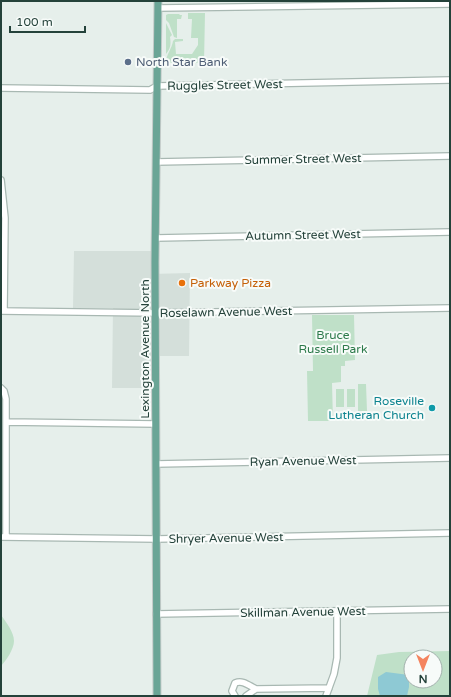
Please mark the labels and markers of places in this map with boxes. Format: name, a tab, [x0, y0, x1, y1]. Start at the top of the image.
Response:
place label: North Star Bank	[136, 55, 228, 69]
marker: North Star Bank	[123, 57, 133, 67]
place label: Parkway Pizza	[190, 276, 271, 290]
marker: Parkway Pizza	[177, 278, 187, 288]
place label: Roseville Lutheran Church	[328, 394, 424, 422]
marker: Roseville Lutheran Church	[427, 403, 437, 413]

